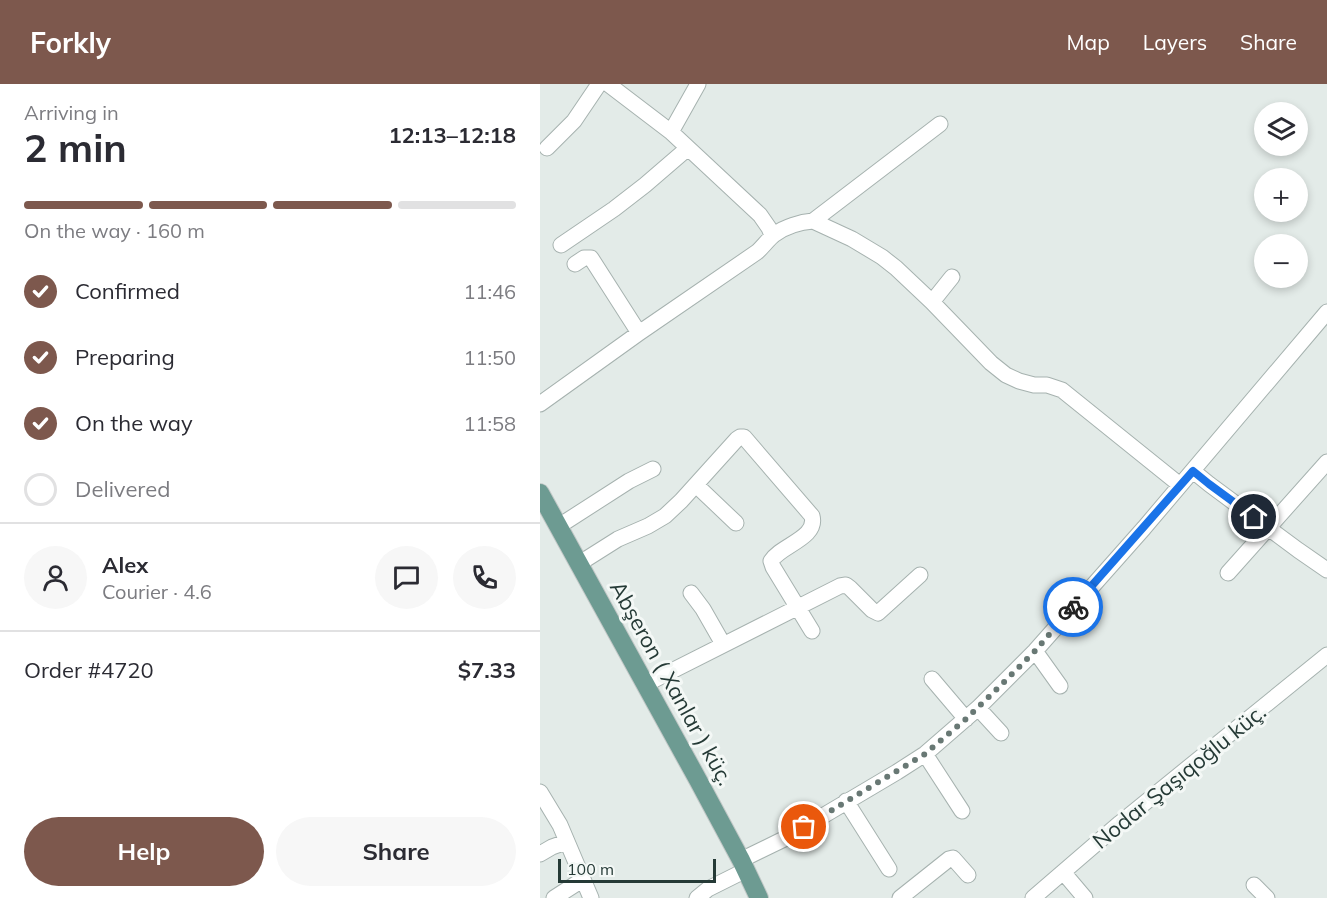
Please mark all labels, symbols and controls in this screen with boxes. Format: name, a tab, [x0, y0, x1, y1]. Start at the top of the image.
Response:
text: Forkly	[30, 25, 111, 60]
text: Map	[1067, 29, 1110, 55]
text: Layers	[1143, 29, 1207, 55]
text: Share	[1240, 29, 1297, 55]
text: Arriving in	[24, 100, 119, 125]
map controls	[1254, 102, 1308, 288]
button: layers	[1254, 102, 1308, 156]
text: 12:13–12:18	[388, 121, 516, 149]
text: 2 min	[24, 123, 127, 172]
button: +	[1254, 168, 1308, 222]
text: On the way · 160 m	[24, 218, 205, 243]
button: −	[1254, 234, 1308, 288]
icon: check	[24, 275, 57, 308]
text: Confirmed	[75, 277, 180, 305]
text: 11:46	[463, 279, 516, 304]
icon: check	[24, 341, 57, 374]
text: Preparing	[75, 343, 175, 371]
text: 11:50	[463, 345, 516, 370]
icon: check	[24, 407, 57, 440]
text: On the way	[75, 409, 193, 437]
text: 11:58	[463, 411, 516, 436]
text: Delivered	[75, 475, 170, 503]
pin	[1228, 491, 1279, 542]
icon: home	[1237, 500, 1270, 533]
button: person	[24, 546, 87, 609]
button: chat	[375, 546, 438, 609]
button: phone	[453, 546, 516, 609]
text: Alex	[102, 551, 148, 579]
street label: Abşeron ( Xanlar ) küç.	[604, 576, 740, 790]
courier	[1043, 577, 1103, 637]
text: Courier · 4.6	[102, 579, 212, 604]
icon: bike	[1057, 591, 1090, 624]
text: Order #4720	[24, 656, 154, 684]
text: $7.33	[458, 656, 516, 684]
street label: Nodar Şaşıqoğlu küç.	[1087, 697, 1271, 855]
pin	[778, 801, 829, 852]
icon: bag	[787, 810, 820, 843]
button: Help	[24, 817, 264, 886]
button: Share	[276, 817, 516, 886]
scale bar	[558, 856, 716, 884]
text: 100 m	[567, 859, 614, 879]

